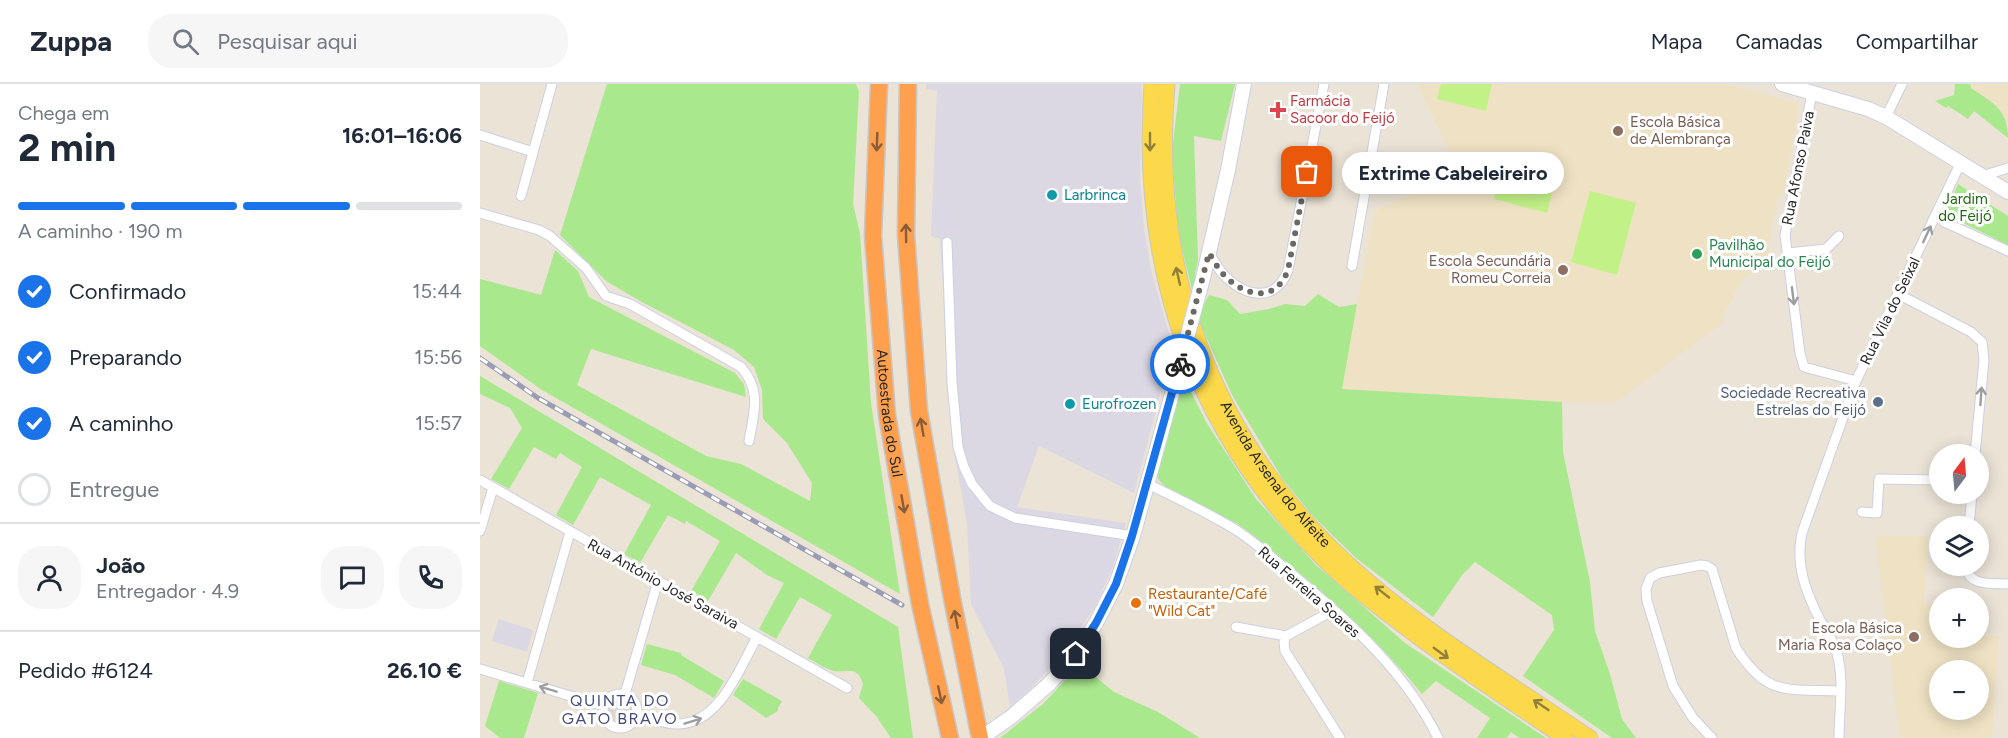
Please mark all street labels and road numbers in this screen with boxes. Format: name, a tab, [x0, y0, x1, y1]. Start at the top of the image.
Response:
street label: Rua Afonso Paiva	[1778, 109, 1818, 227]
street label: Rua Vila do Seixal	[1856, 254, 1924, 368]
street label: Autoestrada do Sul	[873, 348, 907, 478]
street label: Avenida Arsenal do Alfeite	[1216, 398, 1335, 551]
street label: Rua António José Saraiva	[584, 535, 742, 633]
street label: Rua Ferreira Soares	[1254, 543, 1364, 641]

